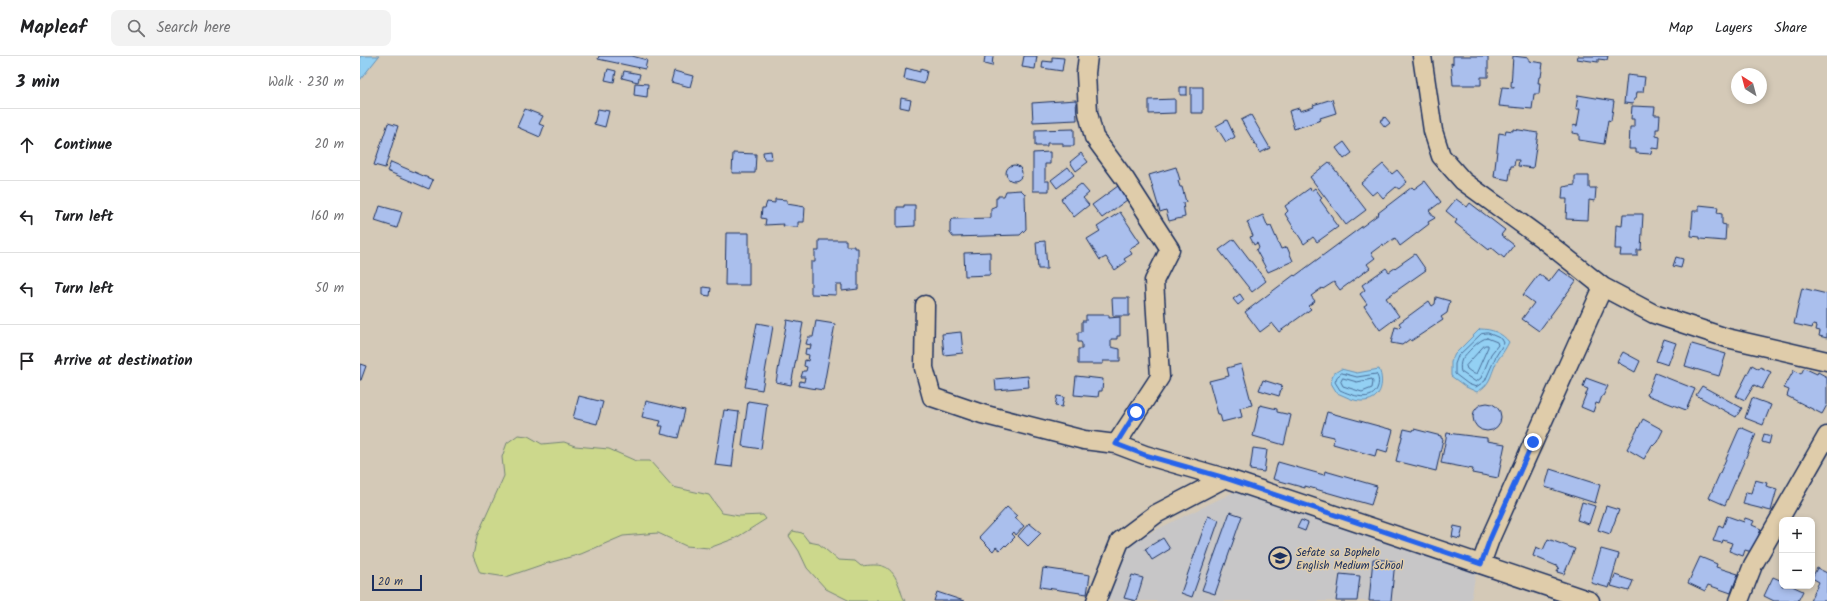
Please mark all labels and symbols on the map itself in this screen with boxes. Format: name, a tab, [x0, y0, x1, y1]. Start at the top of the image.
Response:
north arrow	[1731, 68, 1767, 104]
route start	[1127, 403, 1145, 421]
route end	[1524, 433, 1542, 451]
place label: Sefate sa Bophelo English Medium School	[1296, 544, 1404, 575]
school or university icon: Sefate sa Bophelo English Medium School	[1267, 545, 1293, 571]
scale bar	[372, 573, 422, 592]

